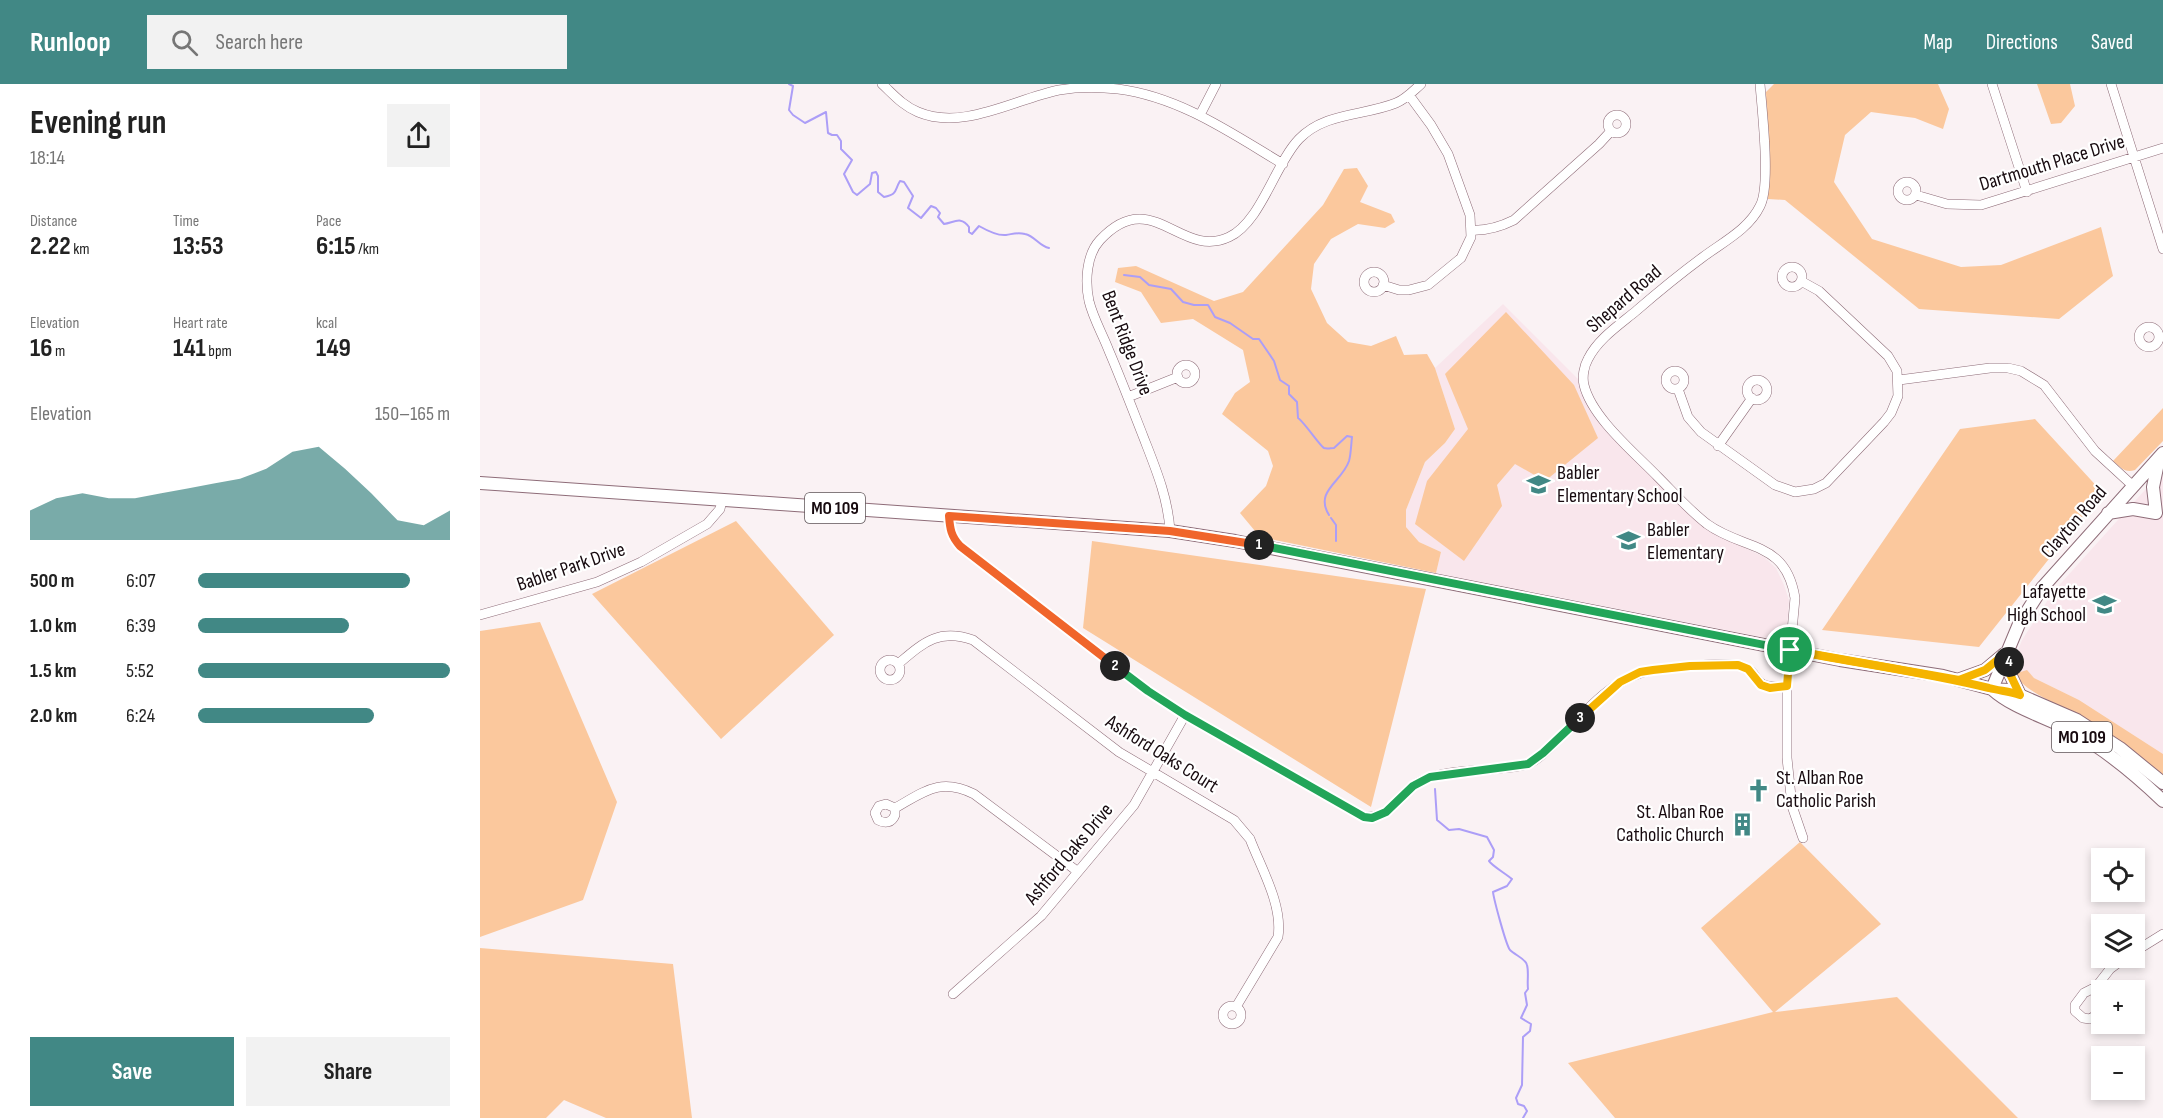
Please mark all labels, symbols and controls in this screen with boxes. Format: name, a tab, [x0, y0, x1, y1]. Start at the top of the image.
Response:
search box	[147, 15, 567, 69]
text: Runloop	[30, 26, 111, 59]
icon: search	[168, 26, 201, 59]
text: Search here	[216, 29, 303, 56]
text: Map	[1923, 30, 1953, 55]
text: Directions	[1986, 30, 2058, 55]
text: Saved	[2091, 30, 2133, 55]
text: Evening run	[30, 103, 166, 143]
button: share	[387, 104, 450, 167]
street label: Dartmouth Place Drive	[1976, 129, 2128, 197]
text: 18:14	[30, 146, 65, 170]
text: Distance	[30, 212, 77, 231]
text: Time	[173, 212, 199, 231]
text: Pace	[316, 212, 341, 231]
text: 2.22	[30, 231, 71, 262]
text: 13:53	[173, 231, 224, 262]
text: 6:15	[316, 231, 356, 262]
text: km	[71, 240, 90, 259]
text: /km	[356, 240, 379, 259]
street label: Shepard Road	[1582, 260, 1666, 338]
street label: Bent Ridge Drive	[1096, 287, 1158, 399]
text: Elevation	[30, 314, 79, 333]
text: Heart rate	[173, 314, 228, 333]
text: kcal	[316, 314, 337, 333]
text: 16	[30, 333, 52, 364]
text: 141	[173, 333, 206, 364]
text: 149	[316, 333, 351, 364]
text: m	[52, 342, 65, 361]
text: bpm	[206, 342, 232, 361]
text: Elevation	[30, 402, 92, 426]
text: 150–165 m	[375, 402, 450, 426]
place label: Babler Elementary School	[1557, 461, 1683, 508]
school or university icon: Babler Elementary School	[1526, 472, 1552, 498]
street label: Clayton Road	[2036, 481, 2112, 563]
road number: MO 109	[805, 493, 865, 523]
place label: Babler Elementary	[1647, 518, 1724, 565]
school or university icon: Babler Elementary	[1616, 528, 1642, 554]
pin: 1	[1244, 530, 1274, 560]
text: 1	[1256, 535, 1262, 554]
street label: Babler Park Drive	[514, 537, 628, 597]
text: 500 m	[30, 569, 74, 593]
text: 6:07	[126, 569, 155, 593]
place label: Lafayette High School	[2007, 580, 2086, 627]
school or university icon: Lafayette High School	[2091, 591, 2117, 617]
text: 1.0 km	[30, 614, 77, 638]
text: 6:39	[126, 614, 156, 638]
pin	[1764, 624, 1815, 675]
icon: arrive	[1773, 633, 1806, 666]
pin: 4	[1994, 647, 2024, 677]
pin: 2	[1100, 651, 1130, 681]
text: 4	[2005, 652, 2013, 671]
text: 2	[1111, 656, 1119, 675]
text: 1.5 km	[30, 659, 76, 683]
text: 5:52	[126, 659, 154, 683]
pin: 3	[1565, 703, 1595, 733]
text: 2.0 km	[30, 704, 77, 728]
text: 6:24	[126, 704, 155, 728]
text: 3	[1576, 708, 1584, 727]
street label: Ashford Oaks Court	[1100, 709, 1223, 798]
road number: MO 109	[2052, 722, 2112, 752]
place label: St. Alban Roe Catholic Parish	[1776, 766, 1876, 813]
church icon: St. Alban Roe Catholic Parish	[1745, 777, 1771, 803]
street label: Ashford Oaks Drive	[1019, 798, 1118, 910]
place label: St. Alban Roe Catholic Church	[1616, 800, 1724, 847]
building icon: St. Alban Roe Catholic Church	[1729, 811, 1755, 837]
map controls	[2091, 848, 2145, 1100]
button: locate	[2091, 848, 2145, 902]
button: layers	[2091, 914, 2145, 968]
button: +	[2091, 980, 2145, 1034]
button: Save	[30, 1037, 234, 1106]
button: Share	[246, 1037, 450, 1106]
button: −	[2091, 1046, 2145, 1100]

